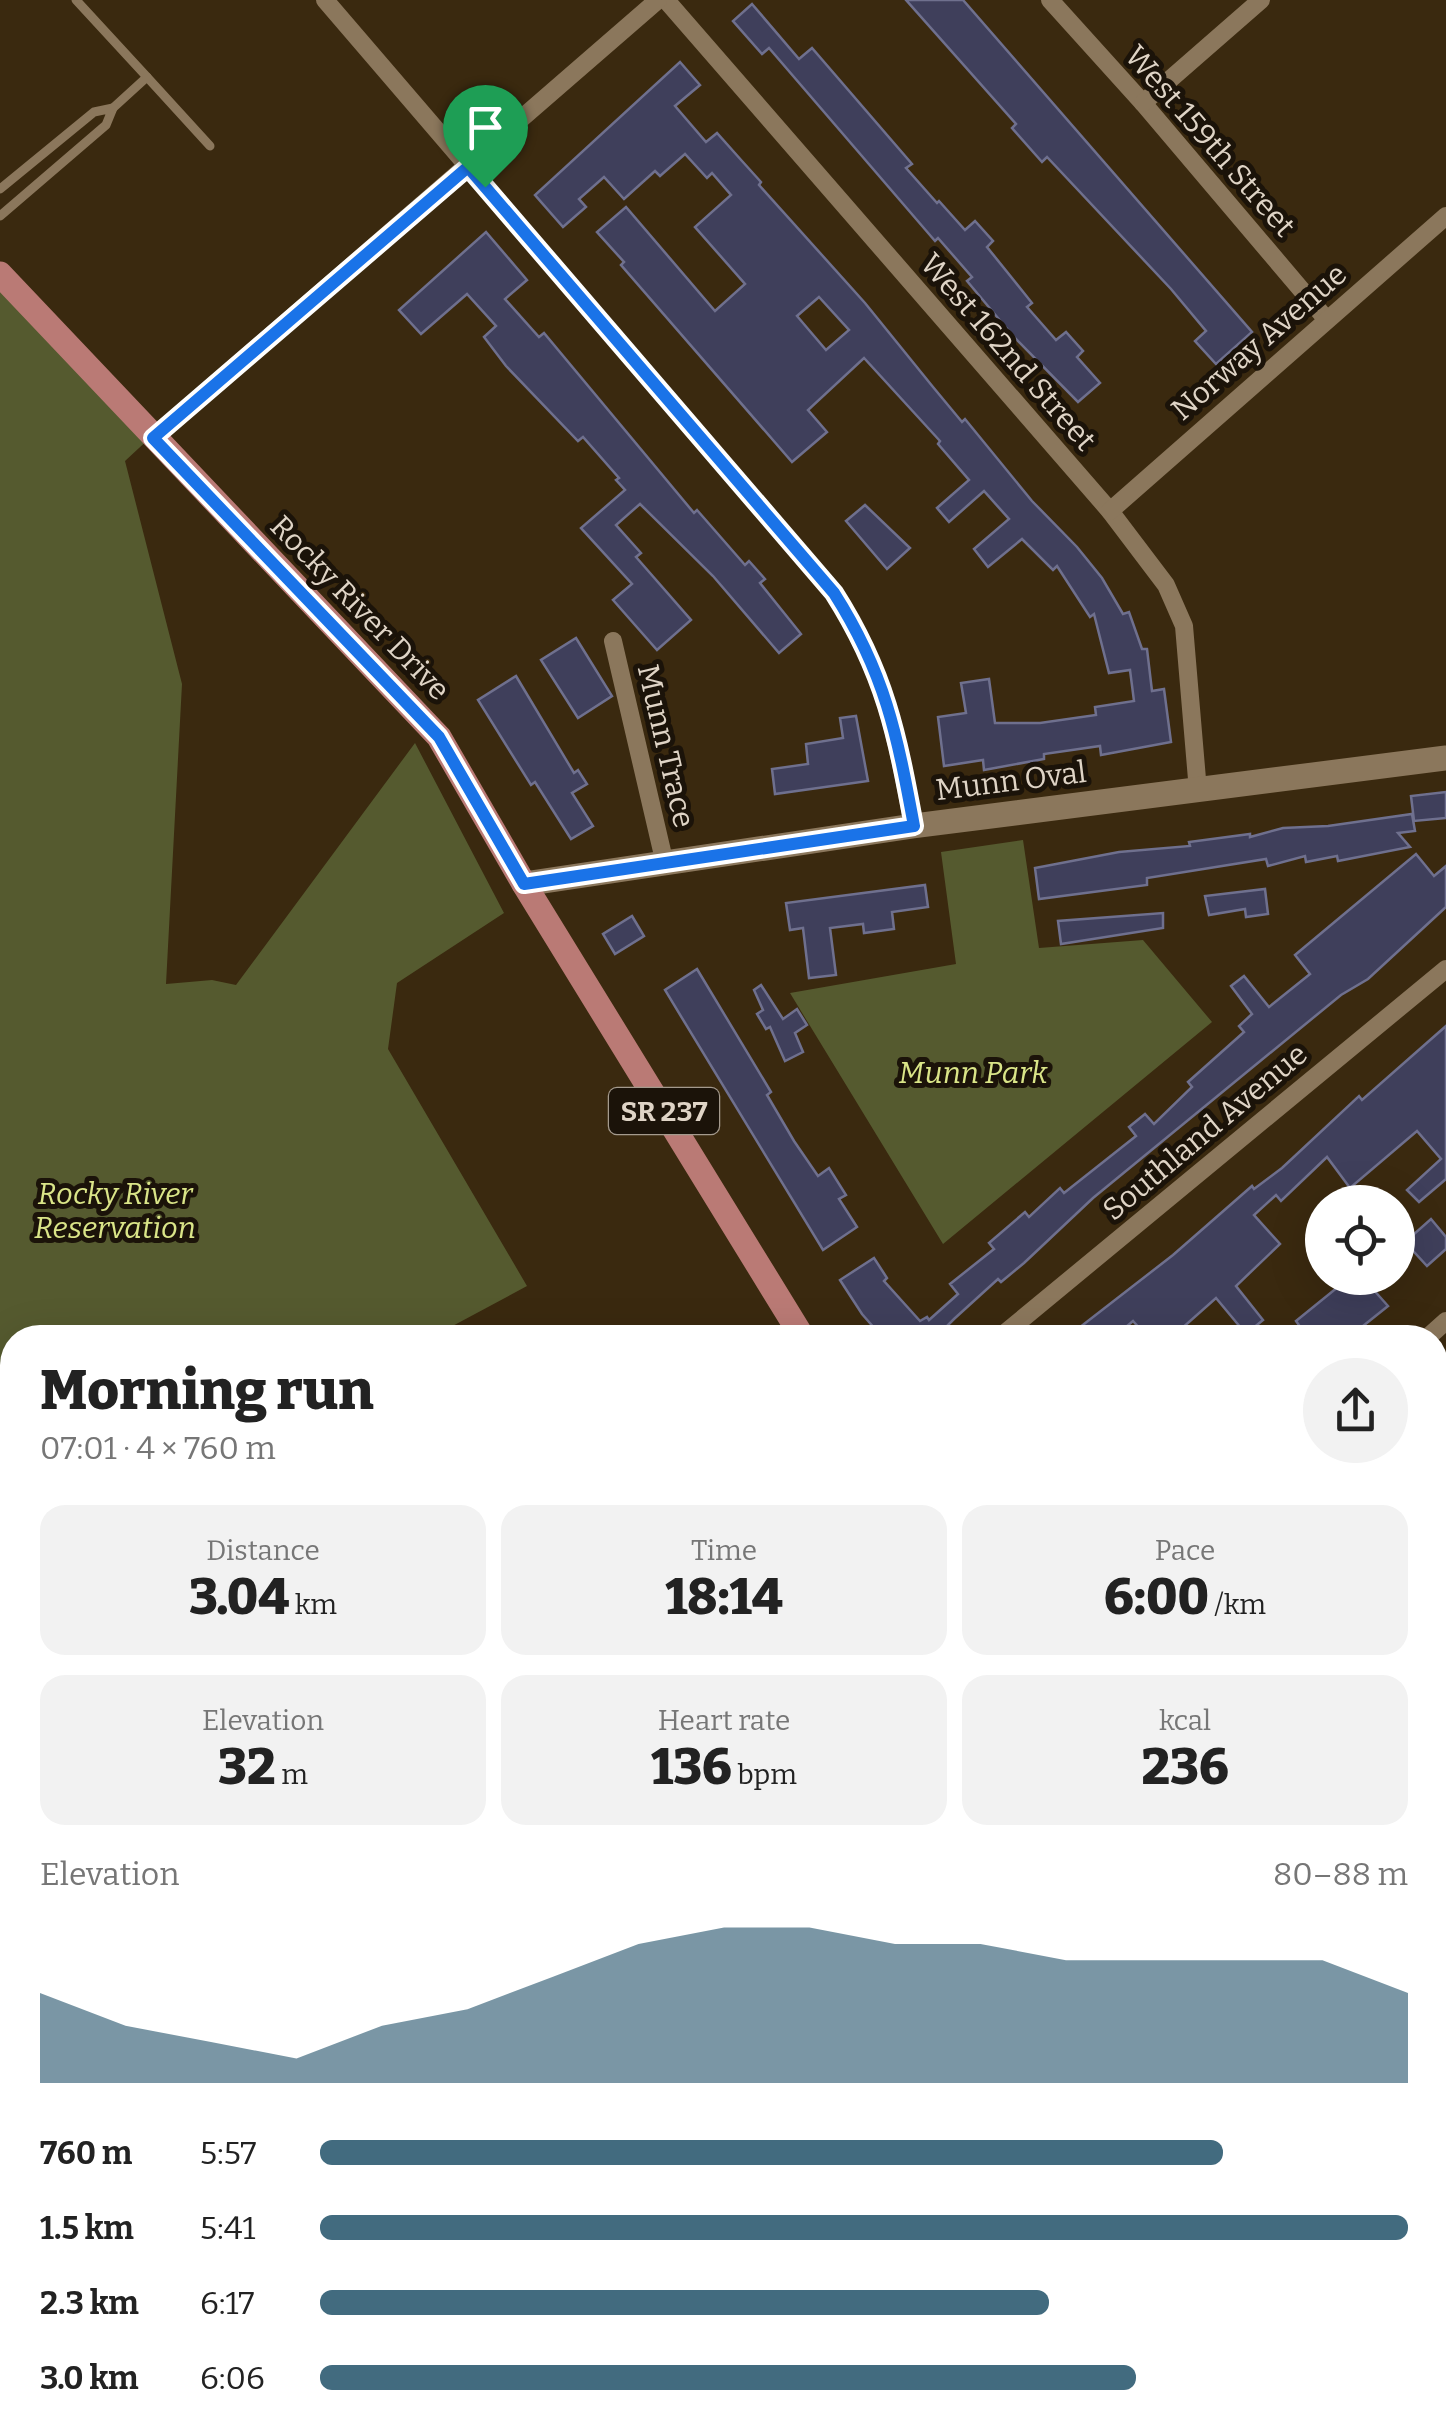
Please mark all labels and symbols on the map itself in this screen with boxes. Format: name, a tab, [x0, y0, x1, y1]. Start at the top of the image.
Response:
street label: West 159th Street	[1117, 38, 1303, 244]
pin	[443, 85, 528, 188]
street label: West 162nd Street	[913, 246, 1103, 458]
street label: Norway Avenue	[1164, 256, 1354, 428]
street label: Rocky River Drive	[263, 508, 457, 708]
street label: Munn Trace	[630, 661, 702, 831]
street label: Munn Oval	[934, 754, 1088, 808]
street label: Southland Avenue	[1096, 1036, 1314, 1228]
park label: Munn Park	[899, 1055, 1048, 1091]
road number: SR 237	[609, 1088, 719, 1134]
park label: Rocky River Reservation	[34, 1176, 196, 1246]

